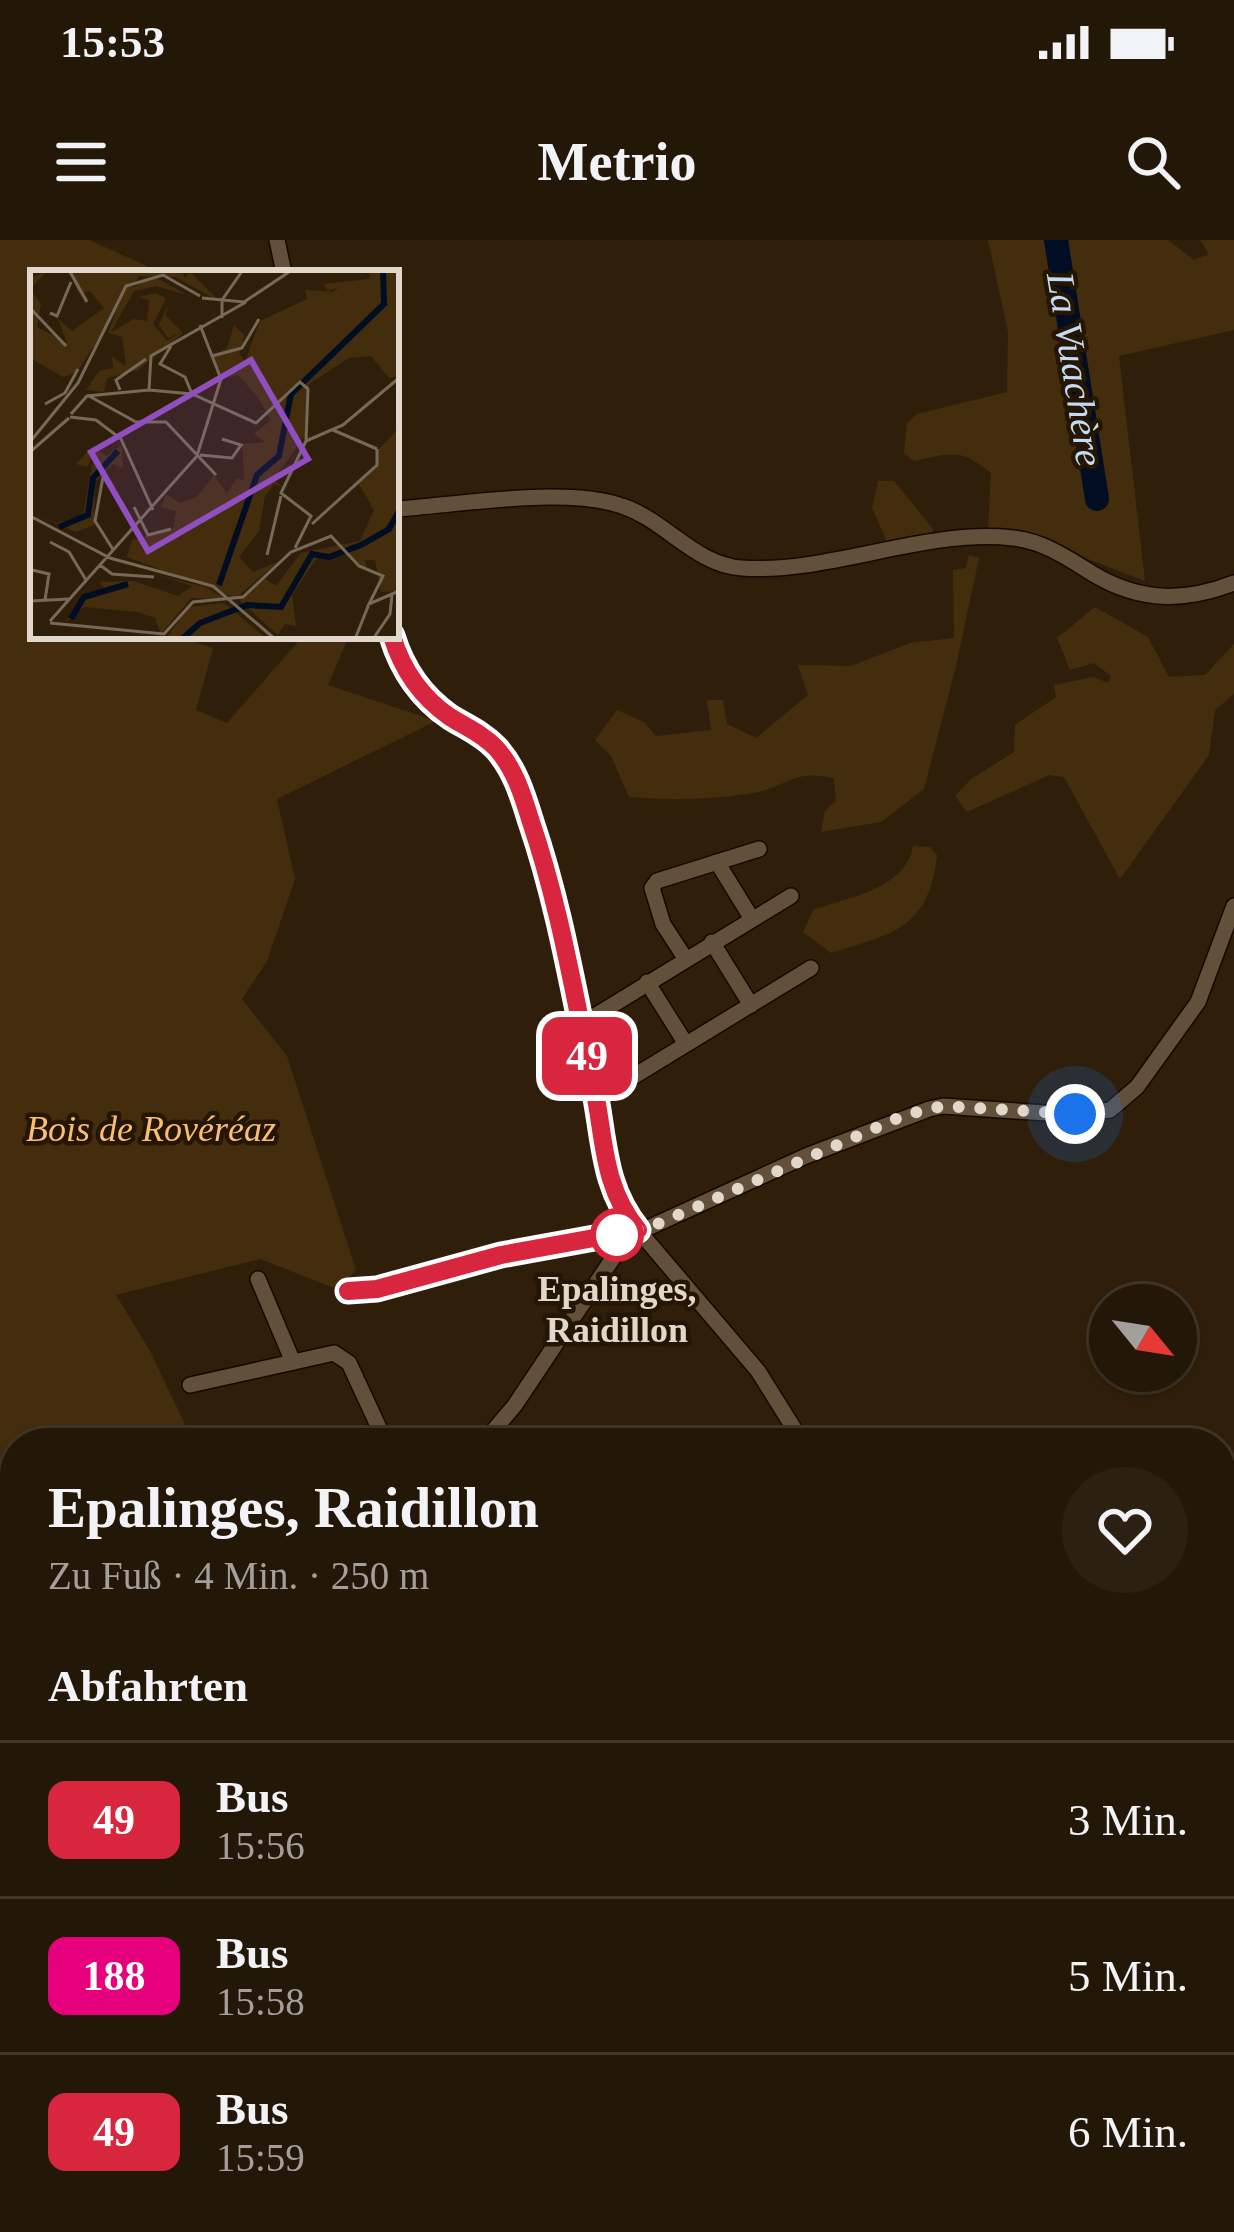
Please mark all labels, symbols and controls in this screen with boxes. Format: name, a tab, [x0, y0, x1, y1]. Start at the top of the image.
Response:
text: 15:53	[60, 17, 165, 67]
icon: menu	[48, 129, 114, 195]
icon: search	[1120, 129, 1186, 195]
text: Metrio	[538, 132, 696, 192]
water label: La Vuachère	[1039, 268, 1112, 469]
inset map	[30, 270, 399, 639]
line badge: 49	[533, 1017, 641, 1095]
text: 49	[566, 1033, 608, 1079]
your location	[1045, 1084, 1105, 1144]
park label: Bois de Rovéréaz	[26, 1109, 276, 1149]
marker: Epalinges, Raidillon	[592, 1210, 642, 1260]
place label: Epalinges, Raidillon	[537, 1269, 697, 1350]
north arrow	[1089, 1284, 1197, 1392]
map controls	[1089, 1284, 1197, 1392]
button: heart	[1062, 1467, 1188, 1593]
text: Epalinges, Raidillon	[48, 1476, 539, 1539]
text: Zu Fuß · 4 Min. · 250 m	[48, 1554, 429, 1597]
text: Abfahrten	[48, 1661, 248, 1711]
text: Bus	[216, 1772, 289, 1822]
text: 3 Min.	[1068, 1795, 1188, 1845]
text: 49	[93, 1797, 135, 1843]
text: 15:56	[216, 1824, 305, 1867]
text: Bus	[216, 1928, 289, 1978]
text: 5 Min.	[1068, 1951, 1188, 2001]
text: 188	[83, 1953, 146, 1999]
text: 15:58	[216, 1980, 305, 2023]
text: Bus	[216, 2084, 289, 2134]
text: 6 Min.	[1068, 2107, 1188, 2157]
text: 49	[93, 2109, 135, 2155]
text: 15:59	[216, 2136, 305, 2179]

